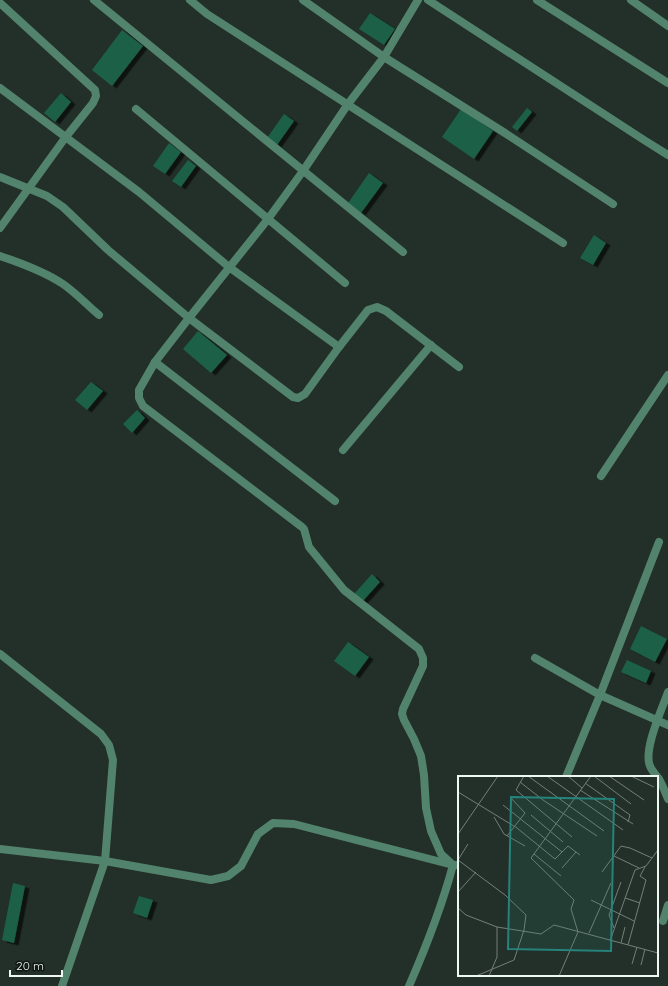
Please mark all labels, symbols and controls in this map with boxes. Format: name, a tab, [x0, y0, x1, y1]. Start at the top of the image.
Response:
inset map	[458, 776, 658, 976]
scale bar	[10, 952, 62, 978]
text: 20 m	[16, 958, 44, 973]

